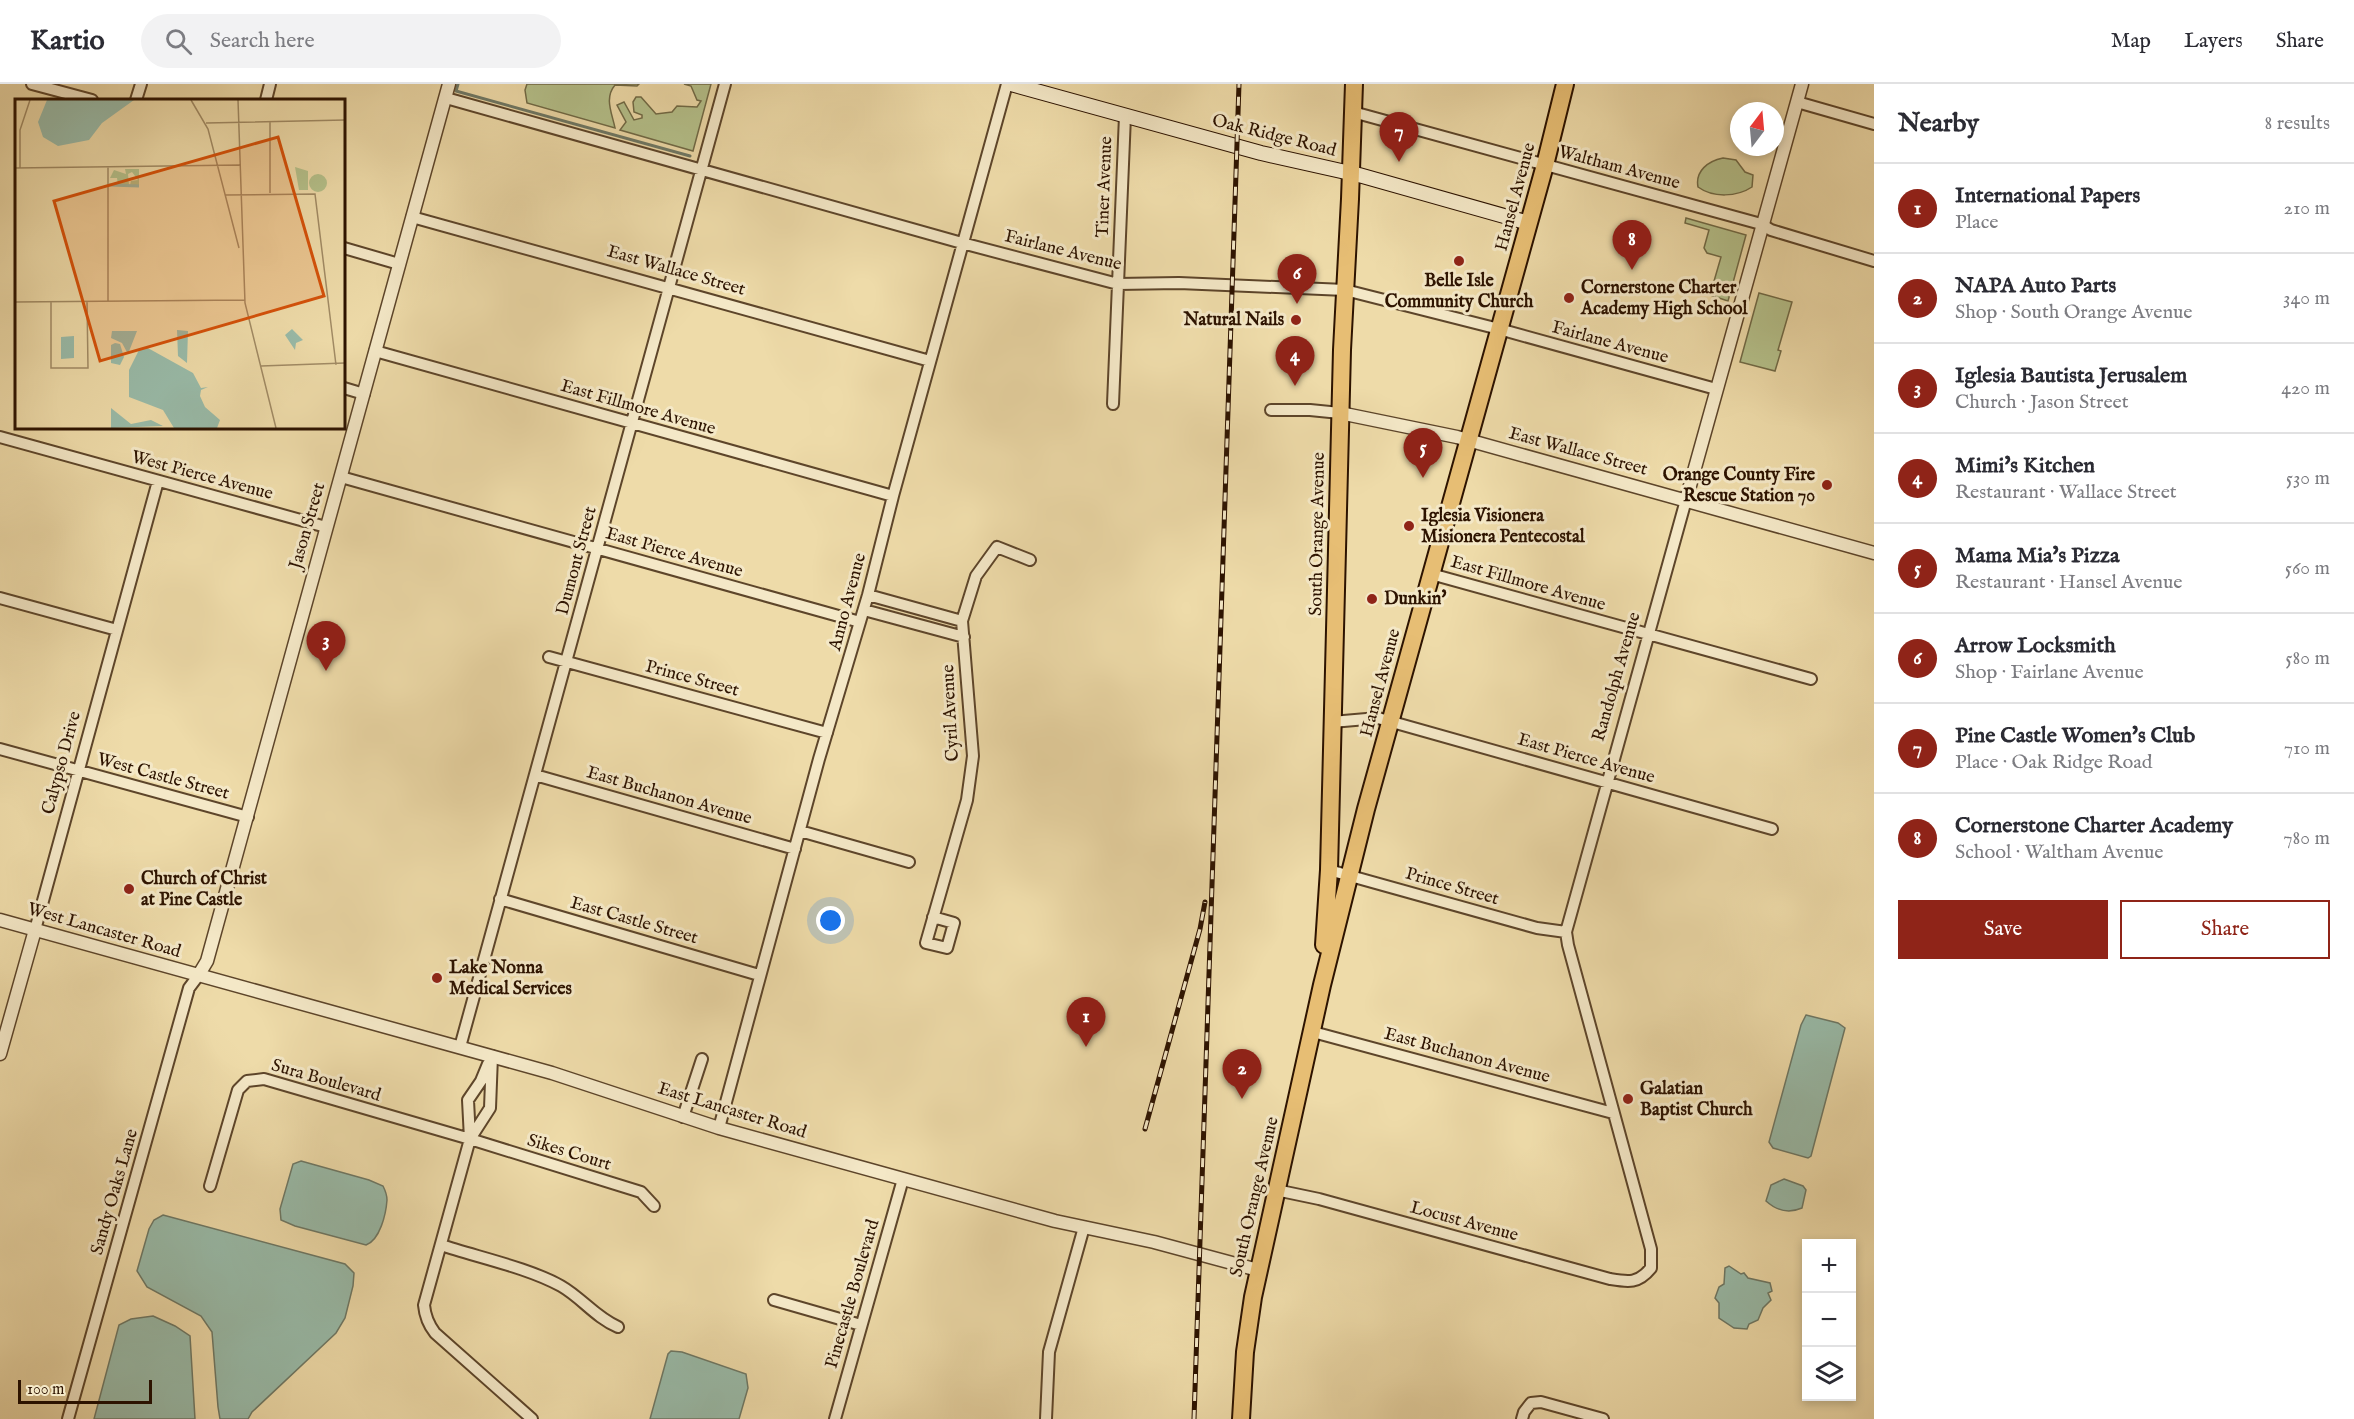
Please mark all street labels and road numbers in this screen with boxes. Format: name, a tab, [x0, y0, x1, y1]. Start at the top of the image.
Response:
street label: Oak Ridge Road	[1210, 109, 1339, 163]
street label: Tiner Avenue	[1092, 136, 1118, 238]
street label: Hansel Avenue	[1490, 140, 1542, 254]
street label: Waltham Avenue	[1556, 141, 1682, 195]
street label: Fairlane Avenue	[1002, 225, 1124, 277]
street label: East Wallace Street	[604, 240, 748, 302]
street label: Fairlane Avenue	[1549, 316, 1671, 370]
street label: East Fillmore Avenue	[558, 375, 718, 441]
street label: East Wallace Street	[1506, 422, 1650, 482]
street label: West Pierce Avenue	[129, 446, 275, 506]
street label: South Orange Avenue	[1305, 452, 1331, 616]
street label: Jason Street	[284, 480, 331, 574]
street label: Dumont Street	[551, 504, 603, 618]
street label: East Pierce Avenue	[603, 522, 745, 584]
street label: Anno Avenue	[824, 551, 872, 654]
street label: East Fillmore Avenue	[1448, 551, 1608, 617]
street label: Randolph Avenue	[1588, 610, 1646, 744]
street label: Hansel Avenue	[1355, 626, 1407, 740]
street label: Prince Street	[643, 655, 741, 703]
street label: Cyril Avenue	[937, 664, 965, 762]
street label: Calypso Drive	[37, 709, 87, 817]
street label: East Pierce Avenue	[1515, 728, 1657, 790]
street label: West Castle Street	[94, 748, 232, 806]
street label: East Buchanon Avenue	[584, 761, 754, 831]
street label: Prince Street	[1403, 863, 1501, 911]
street label: East Castle Street	[568, 892, 700, 950]
street label: West Lancaster Road	[25, 898, 184, 964]
street label: East Buchanon Avenue	[1382, 1023, 1552, 1089]
street label: Sura Boulevard	[269, 1054, 384, 1108]
street label: East Lancaster Road	[655, 1077, 810, 1145]
street label: South Orange Avenue	[1225, 1115, 1285, 1279]
street label: Sandy Oaks Lane	[86, 1126, 144, 1258]
street label: Sikes Court	[524, 1129, 614, 1177]
street label: Locust Avenue	[1407, 1197, 1521, 1247]
street label: Pinecastle Boulevard	[821, 1216, 885, 1371]

